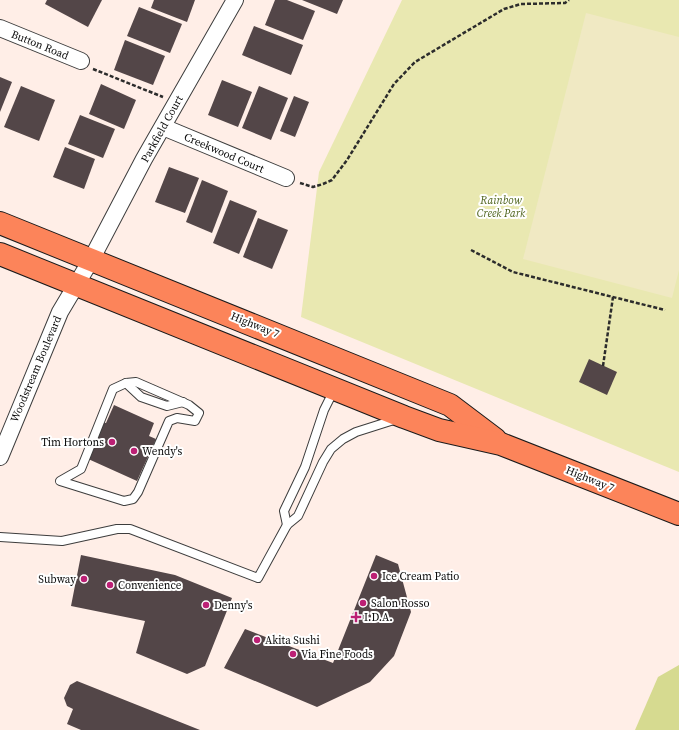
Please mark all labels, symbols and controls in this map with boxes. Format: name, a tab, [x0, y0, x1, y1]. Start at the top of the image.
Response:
street label: Button Road	[9, 27, 72, 64]
street label: Parkfield Court	[137, 92, 187, 165]
street label: Creekwood Court	[182, 129, 267, 177]
park label: Rainbow Creek Park	[477, 193, 526, 221]
street label: Highway 7	[228, 308, 282, 342]
street label: Woodstream Boulevard	[7, 313, 66, 425]
place label: Tim Hortons	[41, 435, 104, 450]
marker: Tim Hortons	[107, 437, 117, 447]
place label: Wendy's	[142, 444, 183, 459]
marker: Wendy's	[129, 446, 139, 456]
street label: Highway 7	[563, 462, 617, 496]
place label: Ice Cream Patio	[382, 569, 459, 584]
marker: Ice Cream Patio	[369, 571, 379, 581]
place label: Subway	[38, 572, 76, 587]
marker: Subway	[79, 574, 89, 584]
place label: Convenience	[118, 578, 182, 593]
marker: Convenience	[105, 580, 115, 590]
place label: Salon Rosso	[371, 596, 429, 611]
place label: Denny's	[214, 598, 253, 613]
marker: Salon Rosso	[358, 598, 368, 608]
marker: Denny's	[201, 600, 211, 610]
place label: I.D.A.	[364, 610, 393, 625]
marker: I.D.A.	[351, 612, 361, 622]
place label: Akita Sushi	[265, 633, 320, 648]
marker: Akita Sushi	[252, 635, 262, 645]
place label: Via Fine Foods	[301, 647, 373, 662]
marker: Via Fine Foods	[288, 649, 298, 659]

